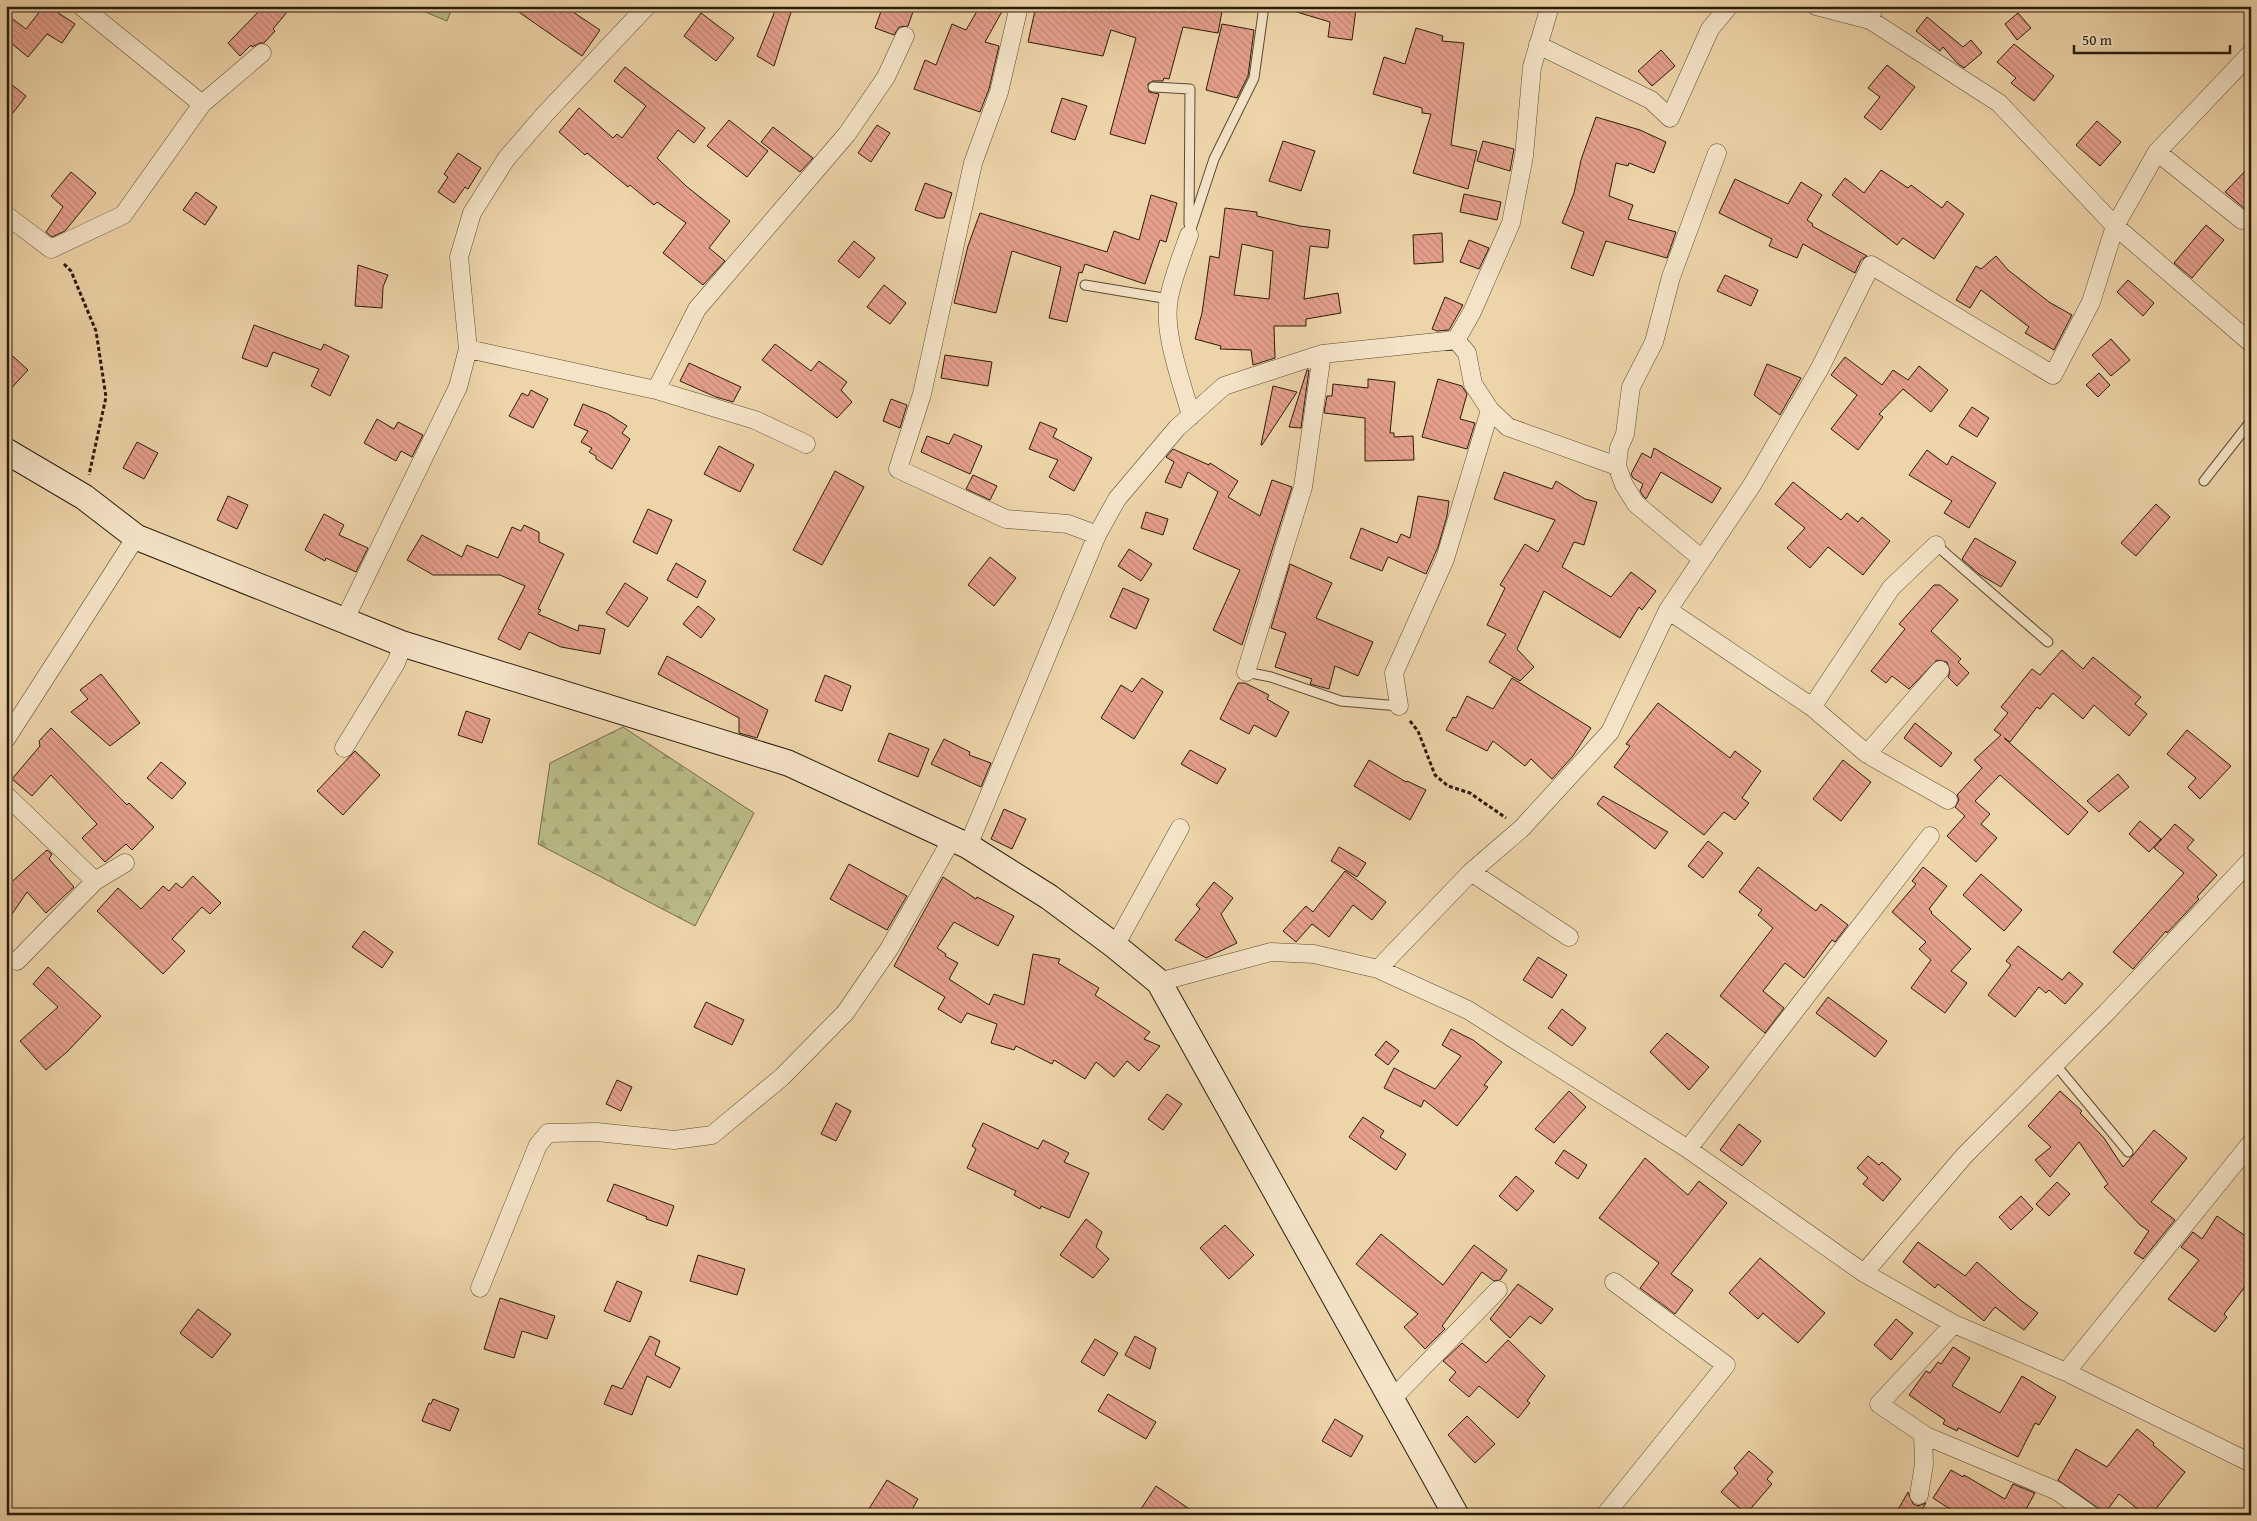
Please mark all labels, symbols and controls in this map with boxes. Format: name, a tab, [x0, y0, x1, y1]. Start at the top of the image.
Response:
scale bar	[2074, 22, 2231, 54]
text: 50 m	[2082, 29, 2113, 50]

